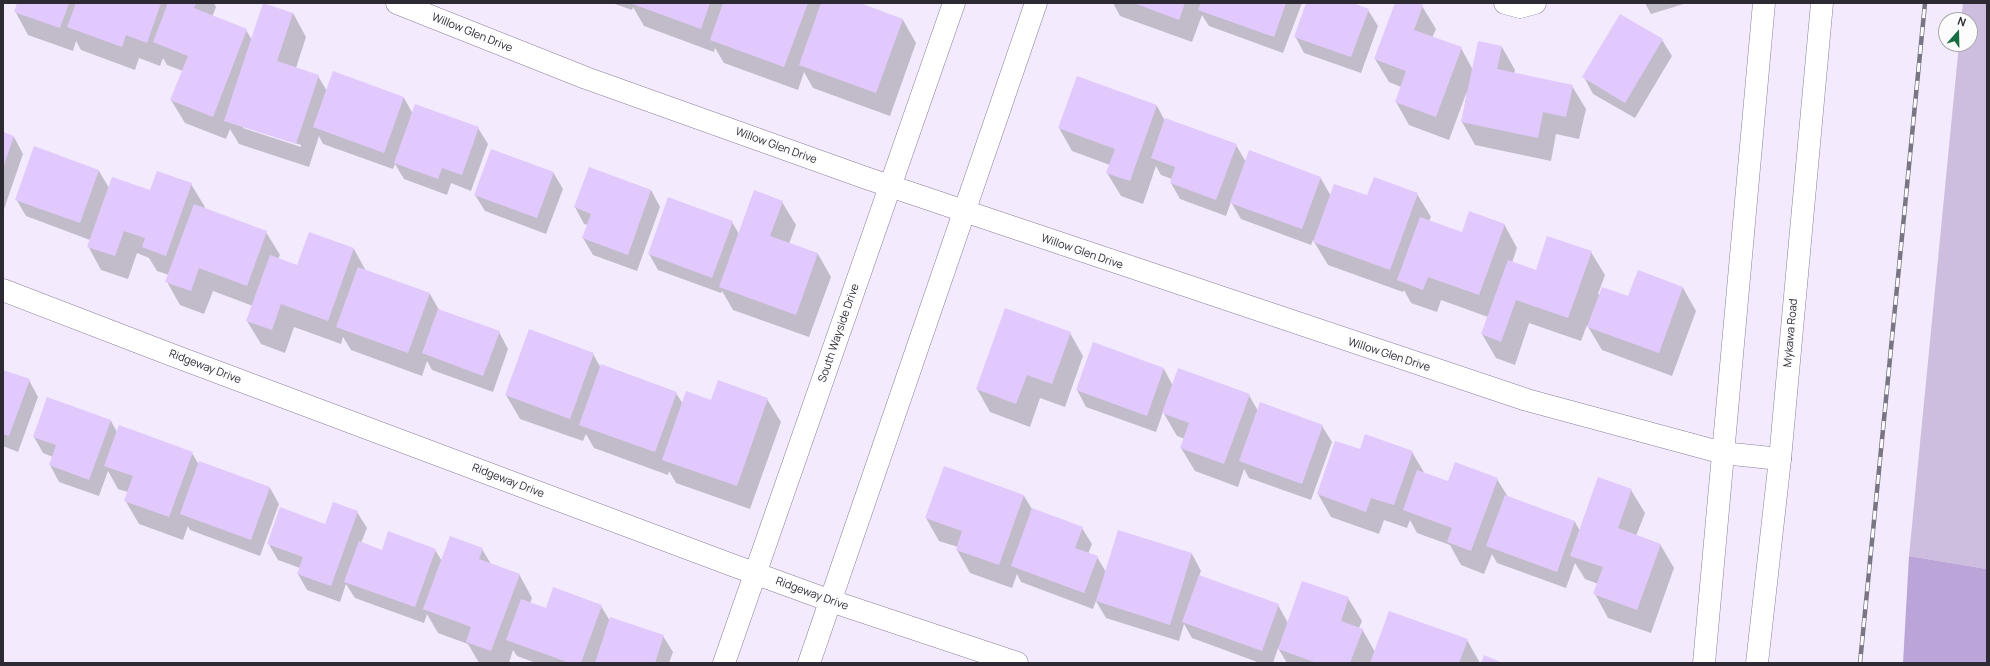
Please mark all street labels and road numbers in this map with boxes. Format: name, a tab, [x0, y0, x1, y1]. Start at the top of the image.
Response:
street label: Willow Glen Drive	[430, 11, 514, 55]
street label: Willow Glen Drive	[733, 125, 819, 167]
street label: Willow Glen Drive	[1039, 232, 1125, 272]
street label: South Wayside Drive	[816, 282, 862, 384]
street label: Mykawa Road	[1781, 298, 1801, 368]
street label: Willow Glen Drive	[1346, 335, 1432, 375]
street label: Ridgeway Drive	[167, 347, 243, 387]
street label: Ridgeway Drive	[470, 461, 546, 501]
street label: Ridgeway Drive	[774, 575, 850, 613]

